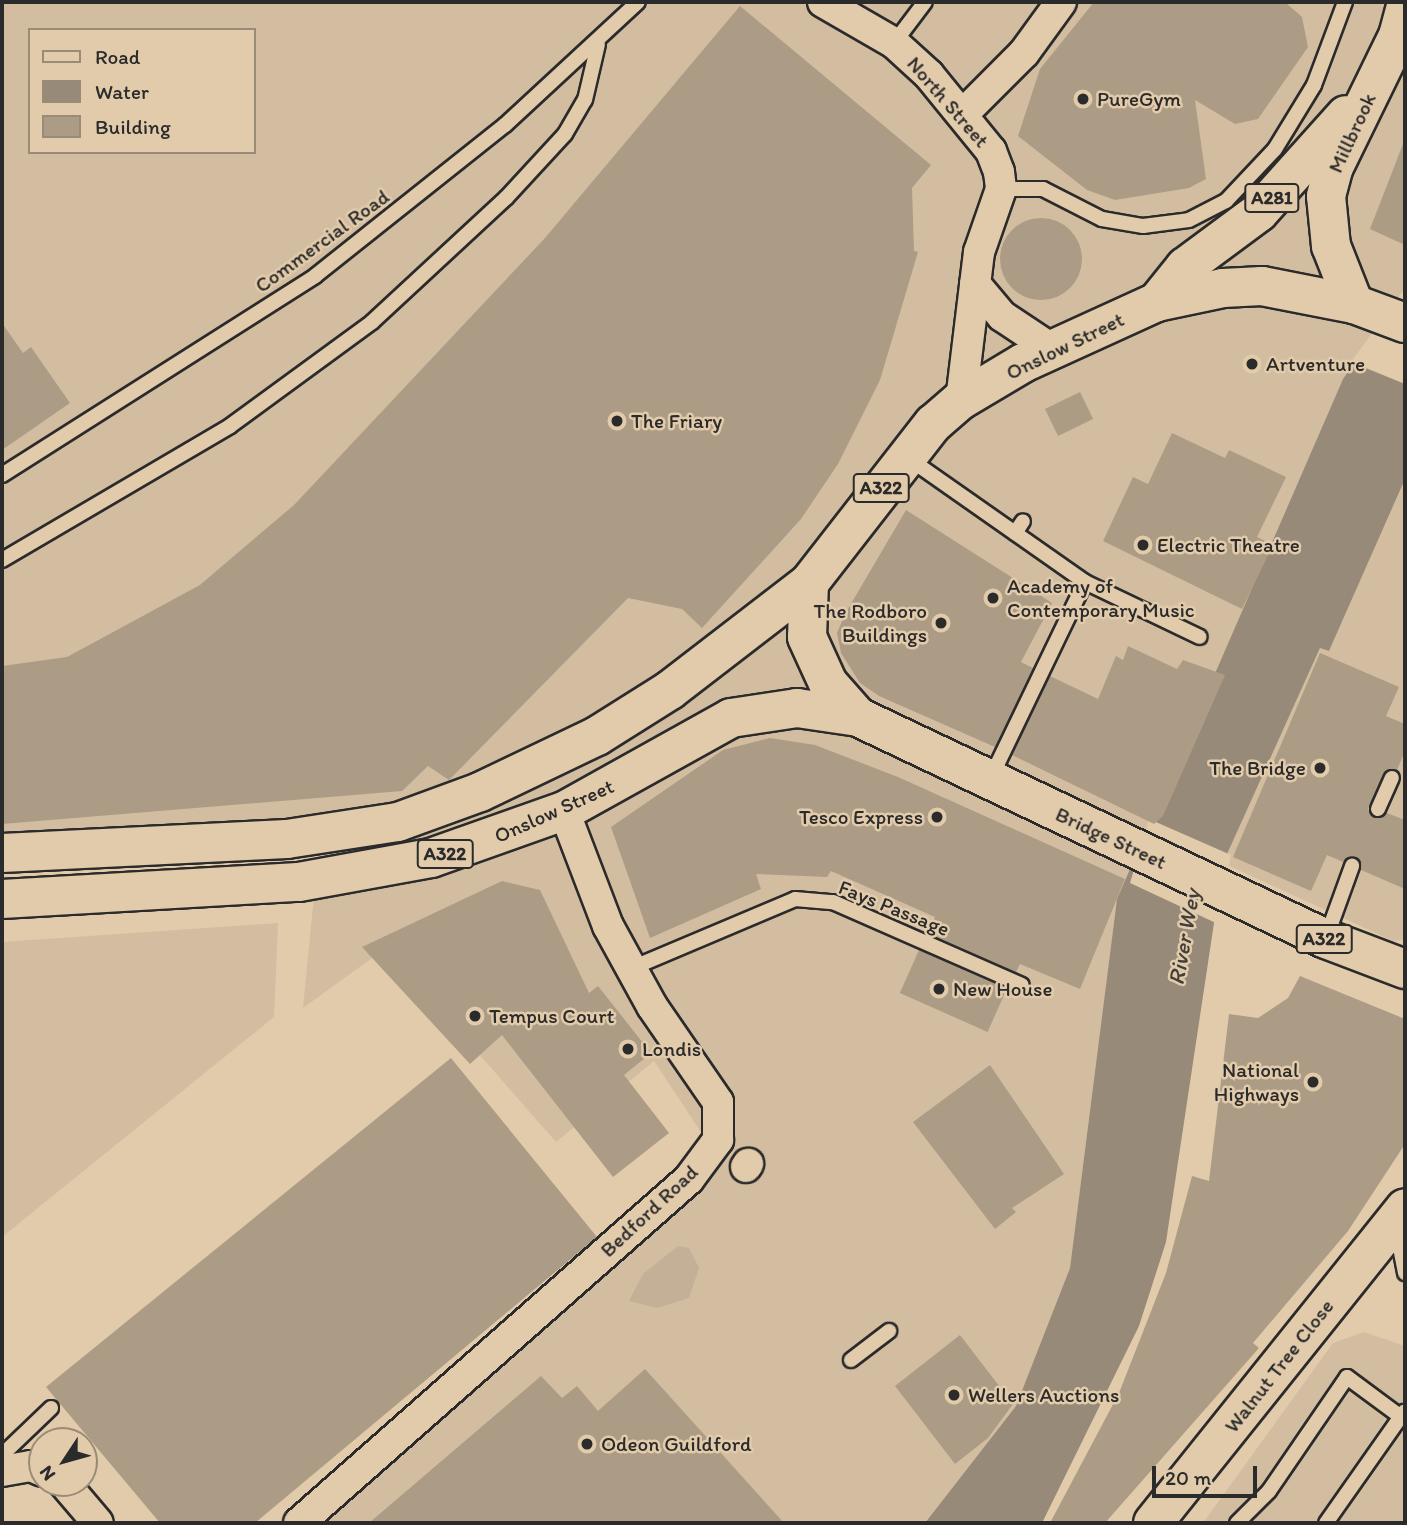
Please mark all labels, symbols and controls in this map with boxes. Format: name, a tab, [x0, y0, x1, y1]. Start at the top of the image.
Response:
legend	[28, 28, 256, 154]
text: Road	[95, 44, 140, 69]
street label: North Street	[902, 51, 994, 153]
text: Water	[95, 79, 149, 104]
place label: PureGym	[1097, 86, 1181, 112]
street label: Millbrook	[1323, 89, 1381, 177]
marker: PureGym	[1075, 91, 1091, 107]
text: Building	[95, 114, 171, 139]
road number: A281	[1244, 182, 1300, 214]
street label: Commercial Road	[250, 184, 394, 298]
street label: Onslow Street	[1002, 307, 1128, 385]
place label: Artventure	[1266, 351, 1365, 377]
marker: Artventure	[1244, 356, 1260, 372]
place label: The Friary	[631, 408, 721, 434]
marker: The Friary	[609, 413, 625, 429]
road number: A322	[851, 472, 911, 503]
place label: Electric Theatre	[1157, 532, 1300, 558]
marker: Electric Theatre	[1135, 537, 1151, 553]
place label: Academy of Contemporary Music	[1007, 573, 1195, 623]
marker: Academy of Contemporary Music	[985, 590, 1001, 606]
place label: The Rodboro Buildings	[814, 598, 927, 648]
marker: The Rodboro Buildings	[933, 615, 949, 631]
place label: The Bridge	[1209, 755, 1306, 781]
marker: The Bridge	[1312, 760, 1328, 776]
street label: Onslow Street	[491, 774, 617, 848]
street label: Bridge Street	[1052, 801, 1170, 875]
place label: Tesco Express	[800, 804, 923, 830]
marker: Tesco Express	[929, 809, 945, 825]
road number: A322	[415, 838, 475, 870]
street label: Fays Passage	[835, 874, 953, 942]
water label: River Wey	[1162, 887, 1206, 987]
road number: A322	[1294, 923, 1354, 954]
place label: New House	[953, 976, 1052, 1002]
marker: New House	[931, 981, 947, 997]
place label: Tempus Court	[489, 1003, 614, 1029]
marker: Tempus Court	[467, 1008, 483, 1024]
place label: Londis	[642, 1036, 701, 1062]
marker: Londis	[620, 1041, 636, 1057]
place label: National Highways	[1214, 1057, 1299, 1107]
marker: National Highways	[1305, 1074, 1321, 1090]
street label: Bedford Road	[595, 1160, 703, 1262]
street label: Walnut Tree Close	[1219, 1294, 1339, 1438]
place label: Wellers Auctions	[968, 1382, 1119, 1408]
marker: Wellers Auctions	[946, 1387, 962, 1403]
north arrow	[28, 1427, 98, 1497]
place label: Odeon Guildford	[601, 1431, 751, 1457]
marker: Odeon Guildford	[579, 1436, 595, 1452]
scale bar	[1155, 1452, 1260, 1496]
text: N	[34, 1462, 60, 1485]
text: 20 m	[1165, 1465, 1211, 1490]

